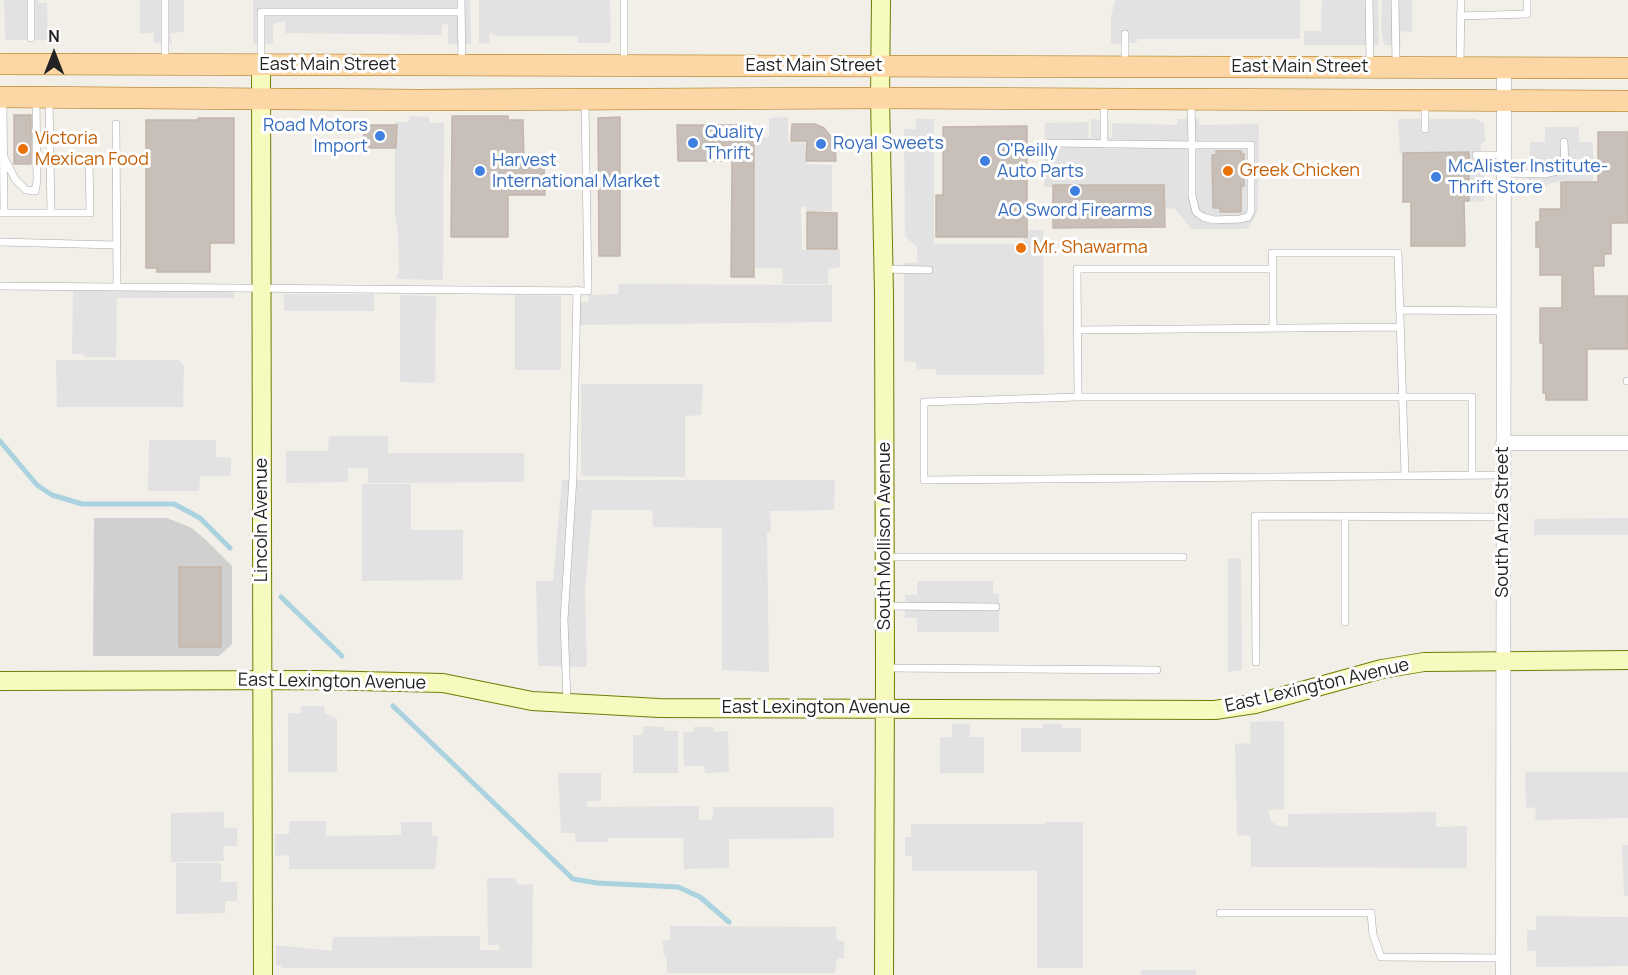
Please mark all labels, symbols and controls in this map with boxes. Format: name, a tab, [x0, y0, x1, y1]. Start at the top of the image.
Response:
north arrow	[24, 24, 84, 84]
text: N	[48, 25, 60, 47]
street label: East Main Street	[259, 54, 397, 76]
street label: East Main Street	[745, 55, 883, 77]
street label: East Main Street	[1231, 56, 1369, 78]
place label: Road Motors Import	[263, 115, 368, 158]
place label: Quality Thrift	[705, 122, 764, 164]
place label: Victoria Mexican Food	[35, 128, 149, 170]
marker: Road Motors Import	[373, 129, 387, 143]
place label: Royal Sweets	[833, 133, 944, 155]
marker: Quality Thrift	[686, 136, 700, 150]
marker: Royal Sweets	[814, 137, 828, 151]
place label: O'Reilly Auto Parts	[997, 140, 1084, 182]
marker: Victoria Mexican Food	[16, 142, 30, 156]
place label: Harvest International Market	[492, 150, 660, 192]
marker: O'Reilly Auto Parts	[978, 154, 992, 168]
place label: McAlister Institute- Thrift Store	[1448, 156, 1608, 198]
place label: Greek Chicken	[1240, 160, 1360, 182]
marker: Harvest International Market	[473, 164, 487, 178]
marker: Greek Chicken	[1221, 164, 1235, 178]
marker: McAlister Institute- Thrift Store	[1429, 170, 1443, 184]
marker: AO Sword Firearms	[1068, 184, 1082, 198]
place label: AO Sword Firearms	[998, 200, 1152, 222]
place label: Mr. Shawarma	[1033, 237, 1148, 259]
marker: Mr. Shawarma	[1014, 241, 1028, 255]
street label: South Mollison Avenue	[874, 442, 896, 630]
street label: South Anza Street	[1492, 446, 1514, 598]
street label: Lincoln Avenue	[251, 458, 273, 582]
street label: East Lexington Avenue	[1223, 654, 1411, 718]
street label: East Lexington Avenue	[238, 670, 426, 694]
street label: East Lexington Avenue	[722, 697, 910, 719]

